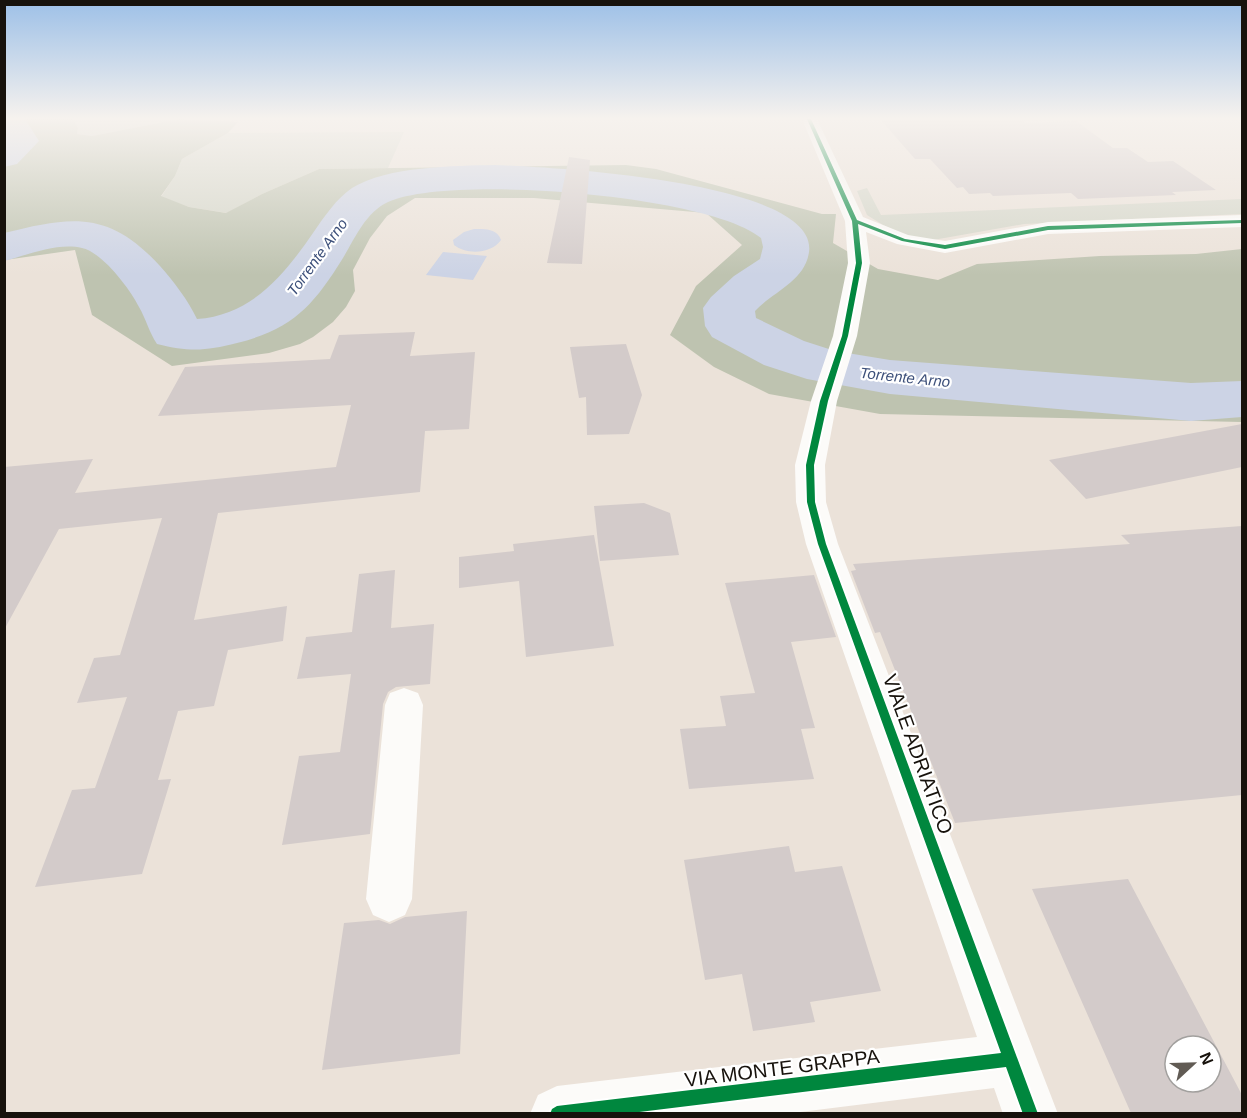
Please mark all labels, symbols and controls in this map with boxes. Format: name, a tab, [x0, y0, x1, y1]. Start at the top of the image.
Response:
water label: Torrente Arno	[283, 215, 351, 299]
water label: Torrente Arno	[859, 364, 951, 390]
street label: VIALE ADRIATICO	[879, 671, 957, 837]
north arrow	[1163, 1034, 1223, 1094]
street label: VIA MONTE GRAPPA	[683, 1045, 881, 1091]
text: N	[1196, 1050, 1216, 1067]

